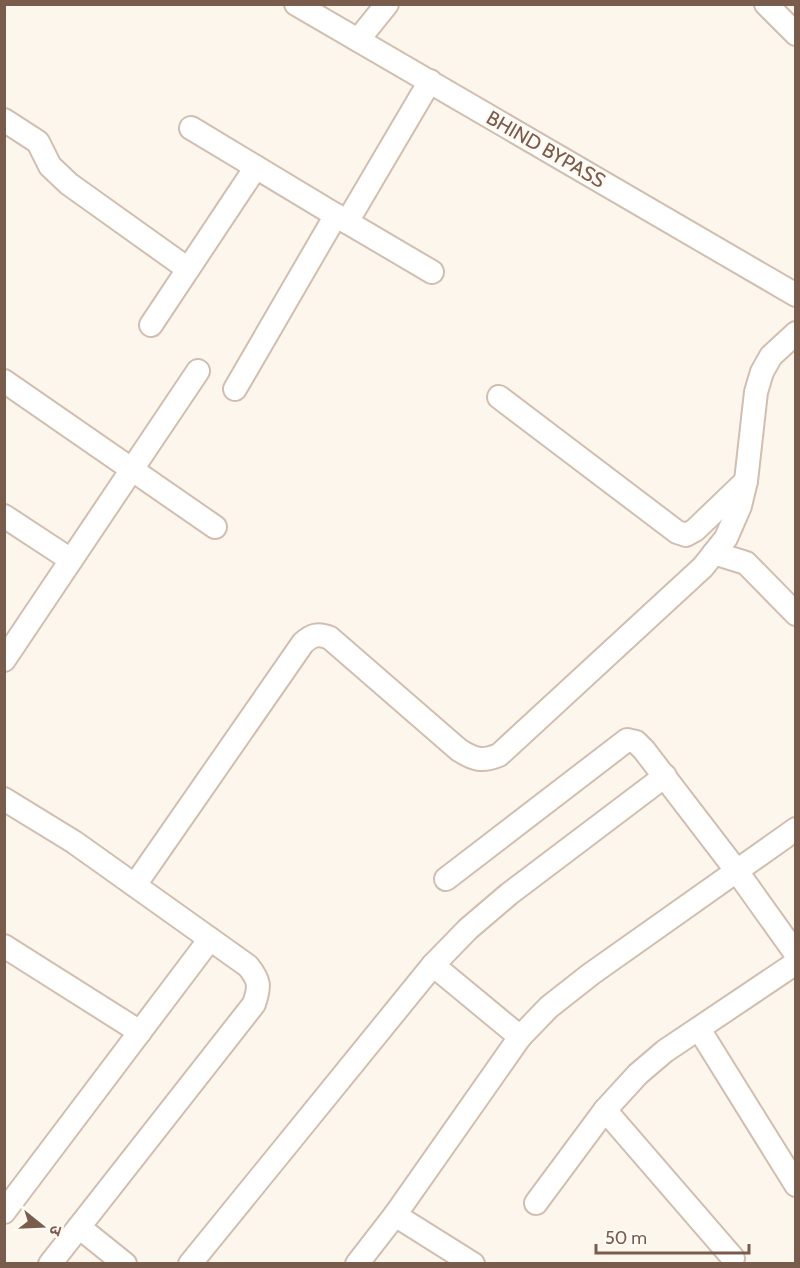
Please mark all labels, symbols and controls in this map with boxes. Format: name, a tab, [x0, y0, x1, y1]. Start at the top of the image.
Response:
street label: BHIND BYPASS	[482, 105, 610, 193]
north arrow	[12, 1196, 72, 1256]
scale bar	[596, 1217, 749, 1255]
text: उ	[45, 1223, 66, 1238]
text: 50 m	[605, 1227, 647, 1249]

